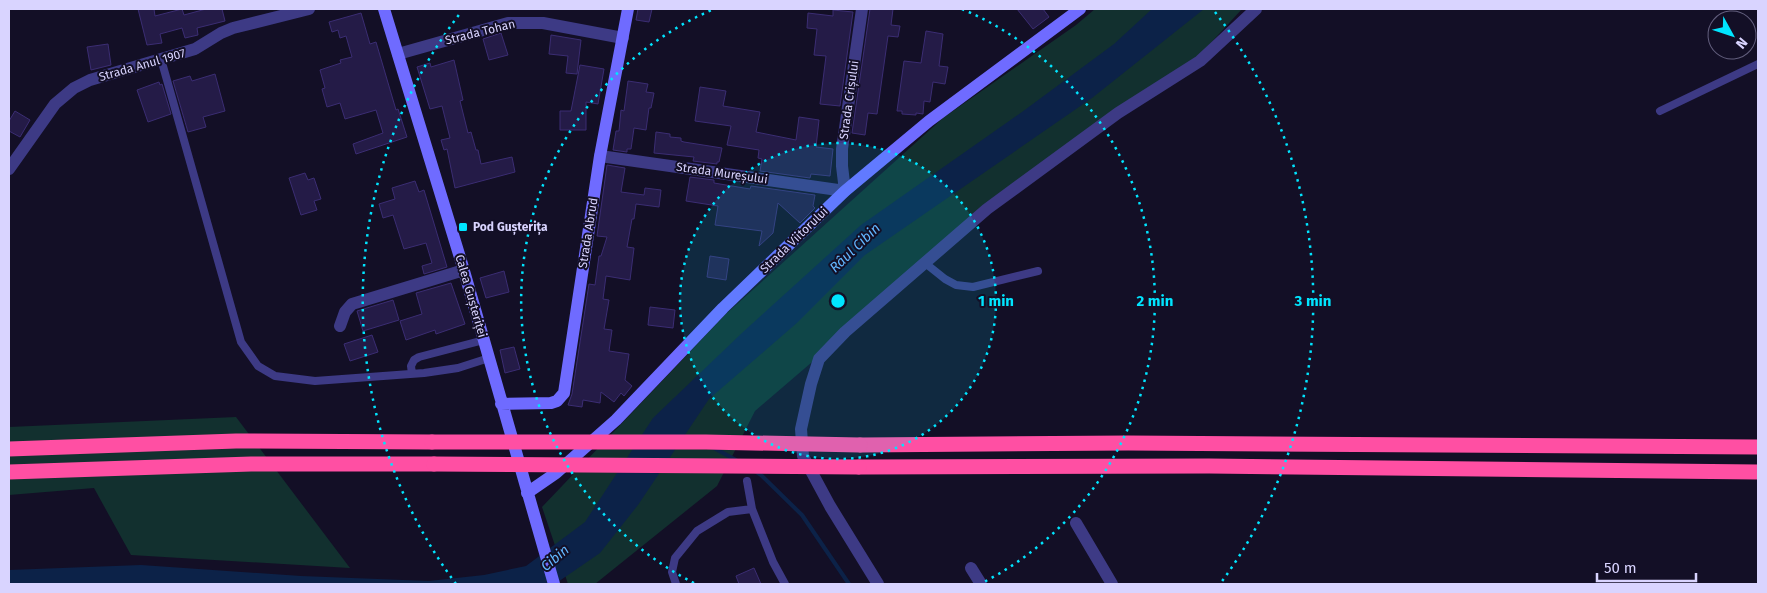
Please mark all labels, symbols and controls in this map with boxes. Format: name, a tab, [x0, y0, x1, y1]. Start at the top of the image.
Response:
north arrow	[1707, 10, 1757, 60]
street label: Strada Tohan	[444, 17, 516, 47]
text: N	[1732, 34, 1751, 52]
street label: Strada Anul 1907	[97, 46, 187, 84]
street label: Strada Crișului	[837, 60, 862, 140]
street label: Strada Mureșului	[675, 160, 769, 187]
street label: Strada Abrud	[576, 197, 600, 269]
street label: Strada Viitorului	[757, 204, 831, 276]
place label: Pod Gușterița	[473, 220, 548, 235]
water label: Râul Cibin	[826, 220, 884, 276]
marker: Pod Gușterița	[457, 221, 469, 233]
street label: Calea Gușteriței	[452, 253, 490, 339]
centre of rings	[829, 292, 847, 310]
text: 1 min	[978, 292, 1014, 310]
text: 2 min	[1137, 292, 1173, 310]
text: 3 min	[1294, 292, 1331, 310]
water label: Cibin	[537, 541, 573, 575]
scale bar	[1597, 550, 1696, 582]
text: 50 m	[1604, 559, 1637, 577]

